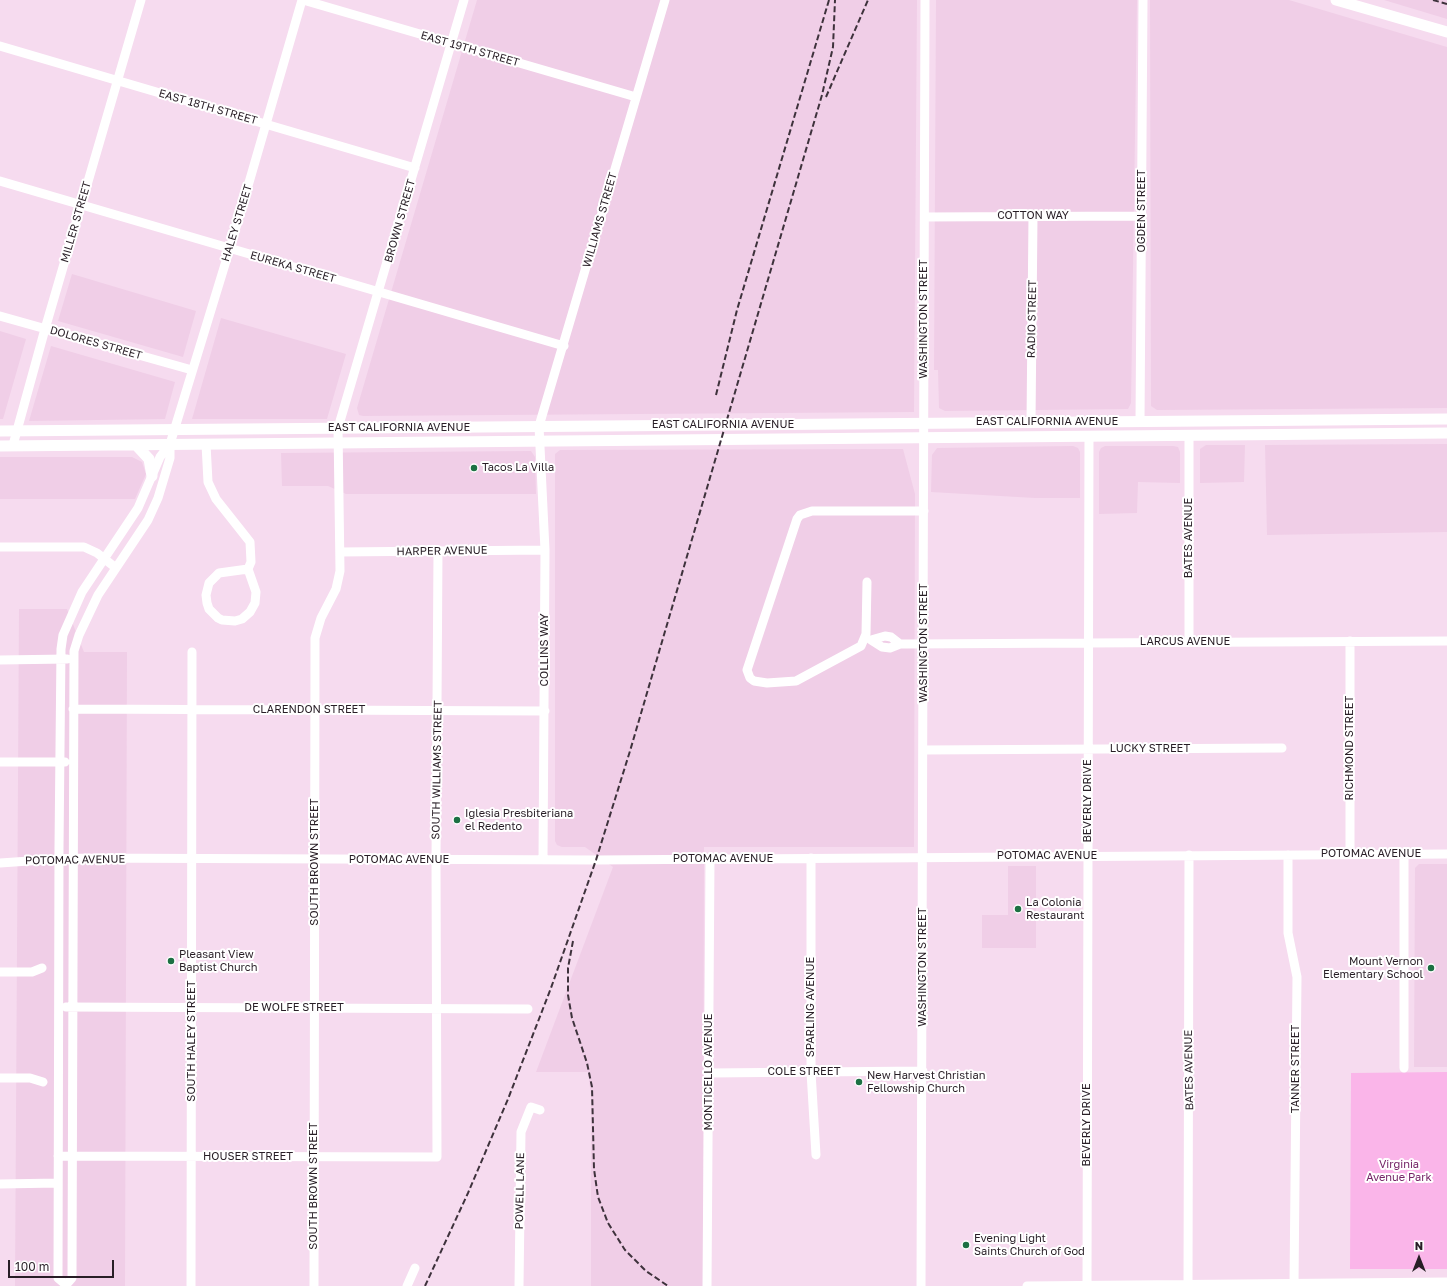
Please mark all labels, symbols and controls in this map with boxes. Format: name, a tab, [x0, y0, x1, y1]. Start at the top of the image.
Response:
street label: EAST 19TH STREET	[419, 29, 521, 69]
street label: EAST 18TH STREET	[157, 87, 259, 127]
street label: OGDEN STREET	[1135, 170, 1149, 252]
street label: WILLIAMS STREET	[580, 171, 620, 269]
street label: BROWN STREET	[382, 178, 418, 264]
street label: MILLER STREET	[58, 180, 94, 264]
street label: HALEY STREET	[219, 183, 255, 263]
street label: COTTON WAY	[997, 209, 1069, 223]
street label: EUREKA STREET	[249, 248, 337, 286]
street label: WASHINGTON STREET	[917, 259, 931, 379]
street label: RADIO STREET	[1025, 280, 1039, 358]
street label: DOLORES STREET	[48, 324, 144, 362]
street label: EAST CALIFORNIA AVENUE	[976, 415, 1118, 429]
street label: EAST CALIFORNIA AVENUE	[652, 418, 794, 432]
street label: EAST CALIFORNIA AVENUE	[328, 421, 470, 435]
place label: Tacos La Villa	[482, 461, 554, 475]
marker: Tacos La Villa	[469, 463, 479, 473]
street label: BATES AVENUE	[1182, 498, 1196, 578]
street label: HARPER AVENUE	[396, 544, 488, 558]
street label: WASHINGTON STREET	[917, 583, 931, 703]
street label: COLLINS WAY	[538, 614, 552, 686]
street label: LARCUS AVENUE	[1140, 635, 1230, 649]
street label: RICHMOND STREET	[1343, 696, 1357, 800]
street label: SOUTH WILLIAMS STREET	[429, 700, 445, 840]
street label: CLARENDON STREET	[253, 703, 365, 717]
street label: LUCKY STREET	[1110, 742, 1190, 756]
street label: BEVERLY DRIVE	[1081, 759, 1095, 843]
street label: SOUTH BROWN STREET	[308, 798, 322, 926]
place label: Iglesia Presbiteriana el Redento	[465, 807, 573, 833]
marker: Iglesia Presbiteriana el Redento	[452, 815, 462, 825]
street label: POTOMAC AVENUE	[1321, 847, 1421, 861]
street label: POTOMAC AVENUE	[997, 849, 1097, 863]
street label: POTOMAC AVENUE	[673, 852, 773, 866]
street label: POTOMAC AVENUE	[25, 853, 125, 867]
street label: POTOMAC AVENUE	[349, 853, 449, 867]
place label: La Colonia Restaurant	[1026, 896, 1084, 922]
marker: La Colonia Restaurant	[1013, 904, 1023, 914]
street label: WASHINGTON STREET	[916, 907, 930, 1027]
place label: Pleasant View Baptist Church	[179, 948, 258, 974]
place label: Mount Vernon Elementary School	[1323, 955, 1423, 981]
marker: Pleasant View Baptist Church	[166, 956, 176, 966]
street label: SPARLING AVENUE	[804, 957, 818, 1057]
marker: Mount Vernon Elementary School	[1426, 963, 1436, 973]
street label: SOUTH HALEY STREET	[185, 980, 199, 1102]
street label: DE WOLFE STREET	[244, 1001, 344, 1015]
street label: MONTICELLO AVENUE	[702, 1014, 716, 1130]
street label: TANNER STREET	[1289, 1025, 1303, 1113]
street label: BATES AVENUE	[1182, 1030, 1196, 1110]
street label: COLE STREET	[768, 1065, 840, 1079]
place label: New Harvest Christian Fellowship Church	[867, 1069, 985, 1095]
marker: New Harvest Christian Fellowship Church	[854, 1077, 864, 1087]
street label: BEVERLY DRIVE	[1080, 1083, 1094, 1167]
street label: SOUTH BROWN STREET	[307, 1122, 321, 1250]
street label: HOUSER STREET	[203, 1150, 293, 1164]
street label: POWELL LANE	[513, 1152, 527, 1230]
park label: Virginia Avenue Park	[1366, 1158, 1432, 1184]
place label: Evening Light Saints Church of God	[974, 1232, 1085, 1258]
north arrow	[1399, 1238, 1439, 1278]
text: N	[1415, 1239, 1423, 1252]
marker: Evening Light Saints Church of God	[961, 1240, 971, 1250]
scale bar	[10, 1252, 116, 1278]
text: 100 m	[15, 1259, 49, 1274]

